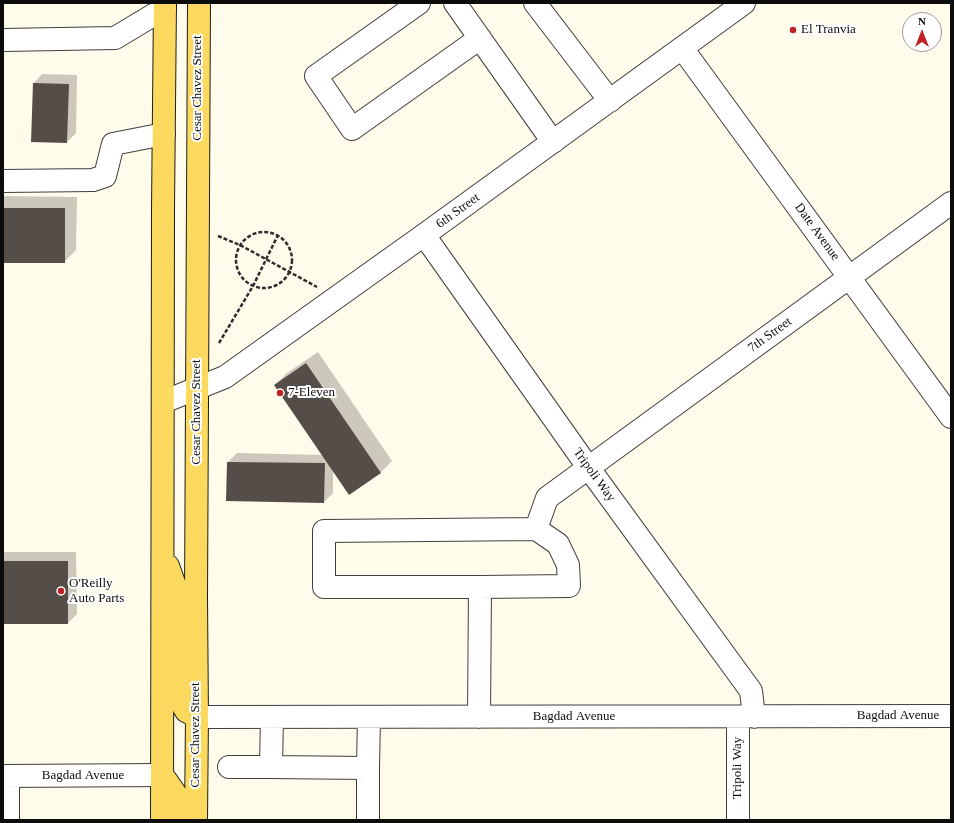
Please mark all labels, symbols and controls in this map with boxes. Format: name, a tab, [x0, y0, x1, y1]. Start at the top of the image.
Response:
north arrow	[902, 12, 942, 52]
text: N	[918, 15, 926, 27]
place label: El Tranvia	[801, 22, 856, 38]
marker: El Tranvia	[788, 25, 798, 35]
street label: Cesar Chavez Street	[190, 35, 206, 141]
street label: 6th Street	[433, 190, 483, 232]
street label: Date Avenue	[791, 200, 843, 264]
street label: 7th Street	[745, 314, 795, 356]
street label: Cesar Chavez Street	[189, 359, 205, 465]
place label: 7-Eleven	[288, 385, 335, 401]
marker: 7-Eleven	[275, 388, 285, 398]
street label: Tripoli Way	[569, 445, 619, 505]
place label: O'Reilly Auto Parts	[69, 576, 124, 607]
marker: O'Reilly Auto Parts	[56, 586, 66, 596]
street label: Cesar Chavez Street	[188, 682, 204, 788]
street label: Bagdad Avenue	[857, 708, 939, 724]
street label: Bagdad Avenue	[533, 709, 615, 725]
street label: Tripoli Way	[730, 737, 746, 799]
street label: Bagdad Avenue	[42, 768, 124, 784]

